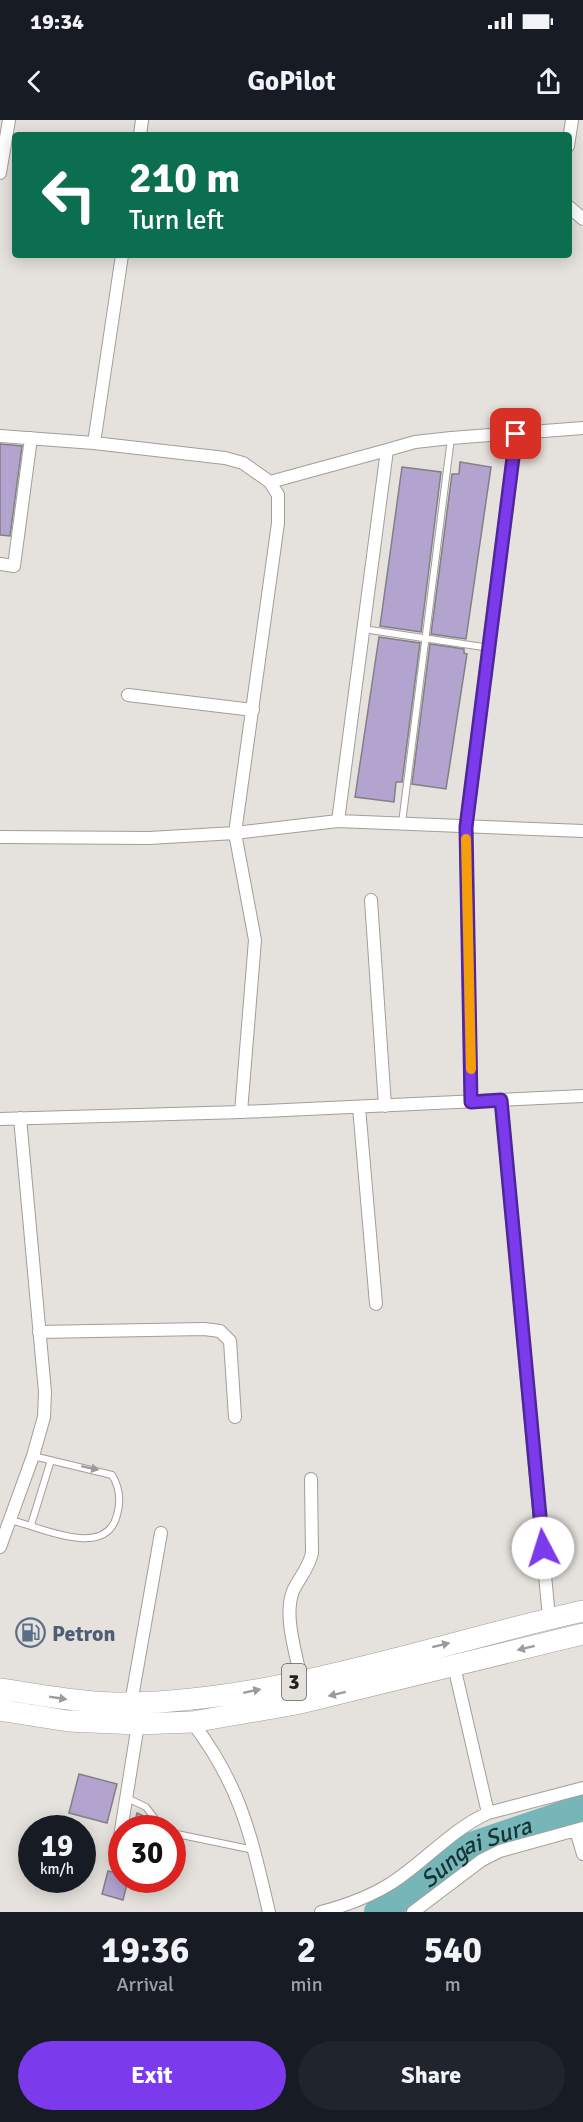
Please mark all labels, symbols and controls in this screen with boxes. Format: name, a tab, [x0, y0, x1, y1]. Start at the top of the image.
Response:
text: 19:34	[30, 8, 84, 35]
icon: back	[18, 65, 51, 98]
text: GoPilot	[247, 65, 336, 98]
icon: share	[532, 65, 565, 98]
text: 210 m	[129, 153, 240, 204]
icon: left	[30, 156, 108, 234]
text: Turn left	[129, 204, 224, 237]
pin	[490, 408, 541, 459]
icon: arrive	[499, 417, 532, 450]
one-way arrow	[81, 1464, 100, 1473]
position arrow	[511, 1516, 575, 1580]
fuel station icon: Petron	[15, 1617, 47, 1649]
place label: Petron	[52, 1620, 116, 1647]
one-way arrow	[432, 1640, 451, 1650]
one-way arrow	[517, 1643, 535, 1653]
road number: 3	[282, 1664, 306, 1700]
one-way arrow	[242, 1685, 261, 1695]
one-way arrow	[327, 1689, 346, 1699]
one-way arrow	[48, 1693, 67, 1702]
water label: Sungai Sura	[414, 1810, 536, 1895]
speed limit sign: 30	[108, 1815, 186, 1893]
text: 19	[41, 1828, 73, 1865]
text: km/h	[40, 1860, 74, 1878]
text: 19:36	[101, 1928, 189, 1973]
text: 2	[297, 1928, 316, 1973]
text: 540	[424, 1928, 482, 1973]
text: Arrival	[116, 1972, 174, 1997]
text: min	[290, 1972, 323, 1997]
text: m	[445, 1972, 461, 1997]
button: Exit	[18, 2041, 286, 2110]
button: Share	[298, 2041, 565, 2110]

